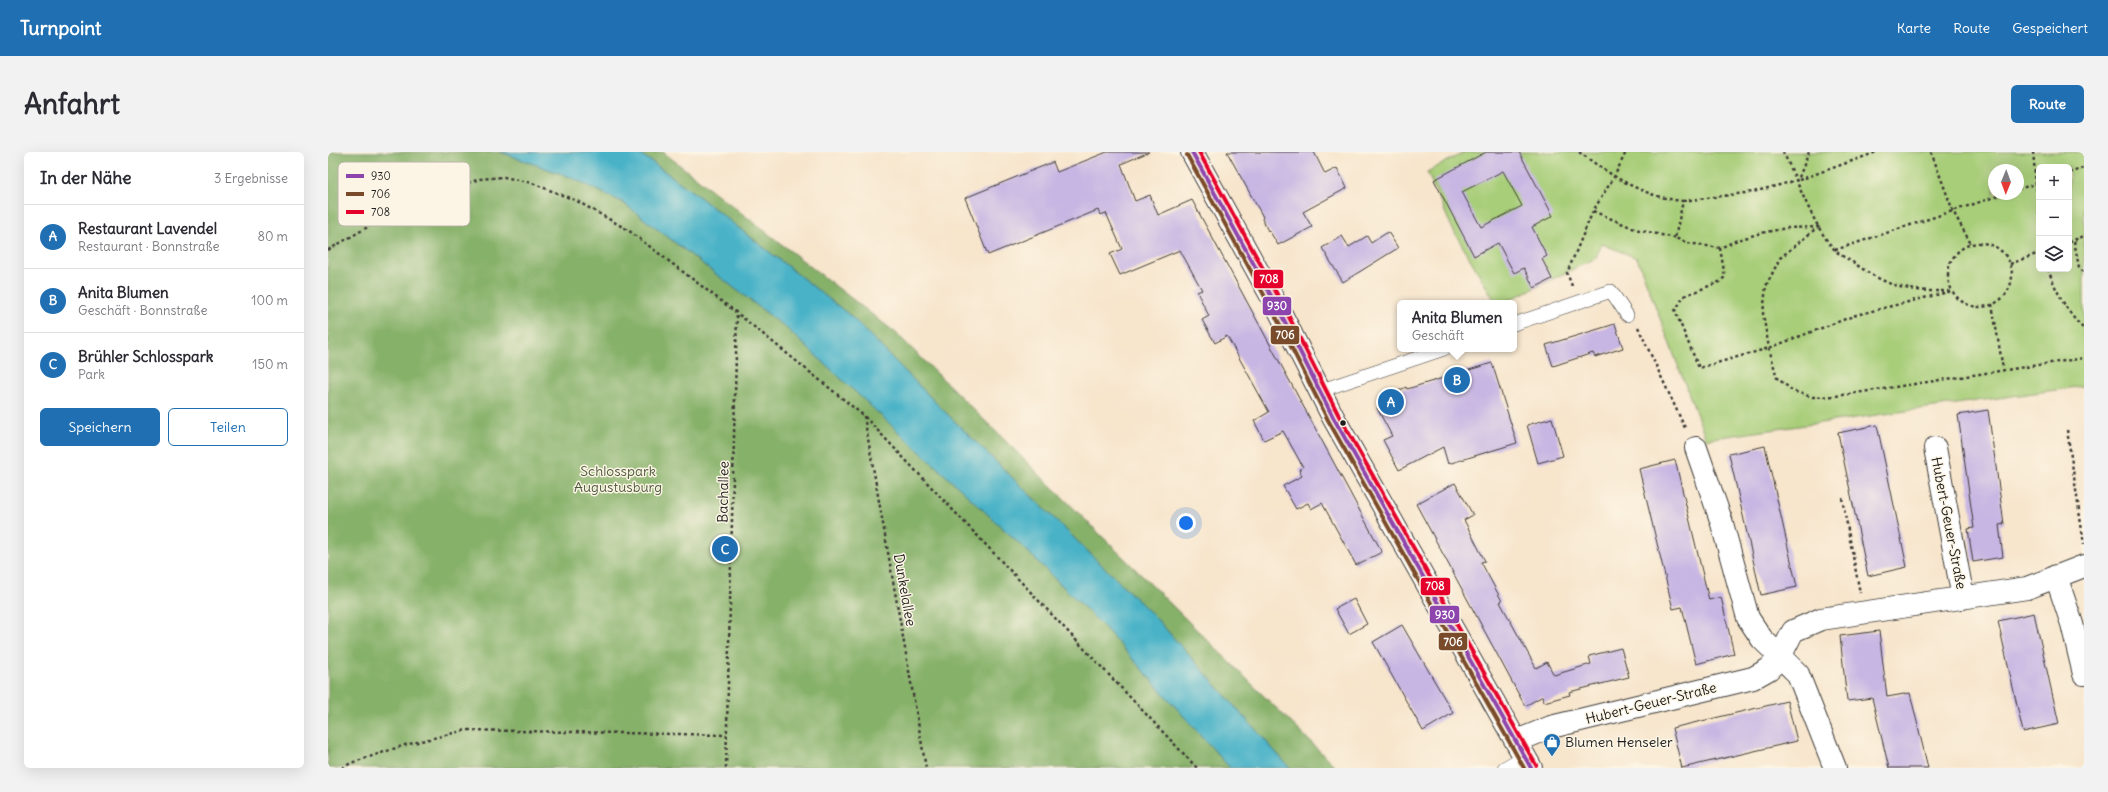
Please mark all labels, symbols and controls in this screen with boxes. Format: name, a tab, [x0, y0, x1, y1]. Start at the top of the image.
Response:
text: Turnpoint	[20, 16, 101, 40]
text: Karte	[1897, 19, 1931, 37]
text: Route	[1953, 19, 1990, 37]
text: Gespeichert	[2012, 19, 2088, 37]
button: Route	[2011, 85, 2084, 123]
text: Anfahrt	[24, 86, 120, 122]
legend	[338, 162, 470, 226]
north arrow	[1988, 164, 2024, 200]
map controls	[2036, 164, 2072, 272]
button: +	[2036, 164, 2072, 200]
text: In der Nähe	[40, 167, 132, 189]
text: 930	[371, 169, 391, 183]
text: 3 Ergebnisse	[214, 170, 288, 187]
text: 706	[371, 187, 390, 201]
button: −	[2036, 200, 2072, 236]
text: 708	[371, 205, 390, 219]
text: Restaurant Lavendel	[78, 219, 217, 238]
text: A	[49, 228, 57, 245]
text: 80 m	[257, 228, 288, 245]
button: layers	[2036, 236, 2072, 272]
text: Restaurant · Bonnstraße	[78, 238, 220, 255]
line badge: 708	[1253, 269, 1284, 289]
text: 708	[1260, 272, 1278, 286]
text: Anita Blumen	[78, 283, 169, 302]
text: B	[49, 292, 57, 309]
text: 100 m	[251, 292, 288, 309]
line badge: 930	[1262, 296, 1292, 316]
text: 930	[1267, 299, 1287, 313]
popup	[1397, 300, 1517, 352]
text: Geschäft · Bonnstraße	[78, 302, 207, 319]
text: Anita Blumen	[1412, 308, 1502, 327]
line badge: 706	[1270, 325, 1300, 345]
text: Geschäft	[1412, 327, 1464, 344]
text: 706	[1276, 328, 1294, 342]
text: Brühler Schlosspark	[78, 347, 213, 366]
text: C	[49, 356, 57, 373]
text: 150 m	[252, 356, 288, 373]
pin: B	[1444, 365, 1470, 395]
text: Park	[78, 366, 105, 383]
pin: A	[1378, 387, 1404, 417]
button: Speichern	[40, 408, 160, 446]
button: Teilen	[168, 408, 288, 446]
unlabelled marker	[1338, 418, 1348, 428]
street label: Hubert-Geuer-Straße	[1927, 455, 1971, 591]
street label: Bachallee	[713, 461, 733, 523]
park label: Schlosspark Augustusburg	[574, 462, 662, 496]
your location	[1176, 513, 1196, 533]
pin: C	[712, 534, 738, 564]
street label: Dunkelallee	[890, 552, 920, 628]
line badge: 708	[1420, 577, 1451, 596]
text: 708	[1426, 579, 1444, 593]
line badge: 930	[1429, 605, 1460, 624]
text: 930	[1435, 608, 1455, 622]
line badge: 706	[1438, 632, 1468, 651]
text: 706	[1444, 635, 1462, 649]
street label: Hubert-Geuer-Straße	[1584, 678, 1718, 728]
shop icon: Blumen Henseler	[1542, 732, 1562, 757]
place label: Blumen Henseler	[1565, 733, 1673, 751]

